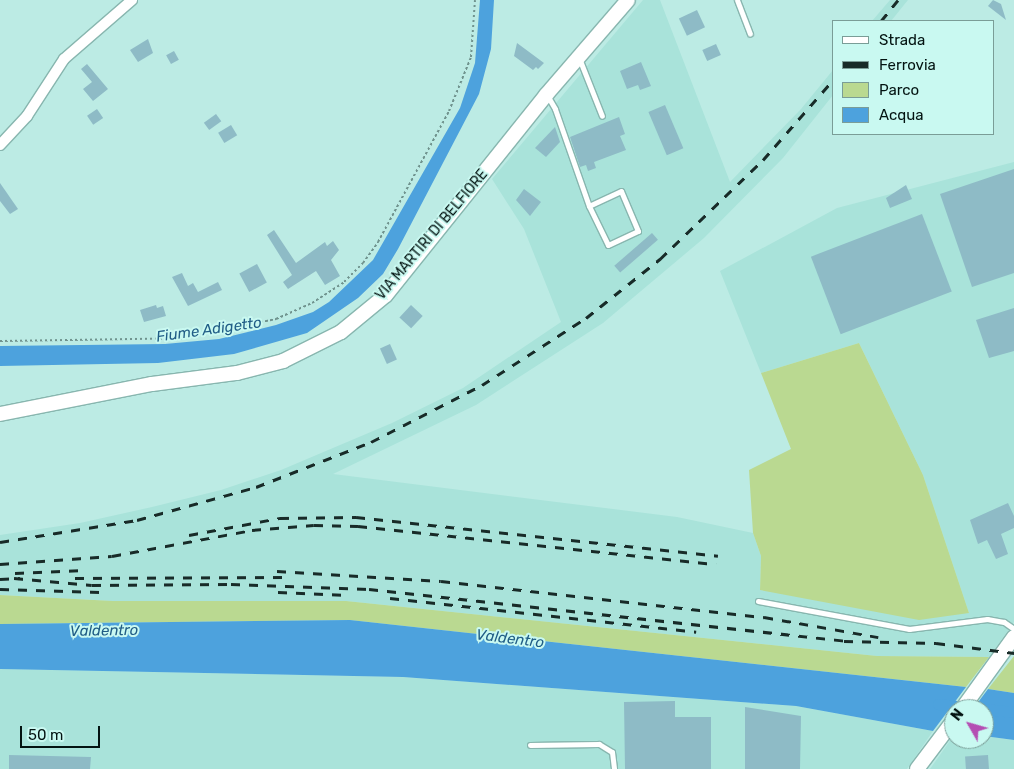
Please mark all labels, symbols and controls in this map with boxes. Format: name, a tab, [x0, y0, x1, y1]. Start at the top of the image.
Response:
legend	[832, 20, 994, 135]
text: Strada	[879, 31, 925, 49]
text: Ferrovia	[879, 56, 936, 74]
text: Parco	[879, 81, 919, 99]
text: Acqua	[879, 106, 924, 124]
street label: VIA MARTIRI DI BELFIORE	[372, 166, 492, 304]
water label: Fiume Adigetto	[155, 314, 263, 346]
water label: Valdentro	[70, 621, 138, 641]
water label: Valdentro	[475, 626, 545, 652]
north arrow	[944, 699, 994, 749]
text: N	[948, 706, 967, 724]
scale bar	[22, 716, 102, 748]
text: 50 m	[28, 726, 63, 744]

